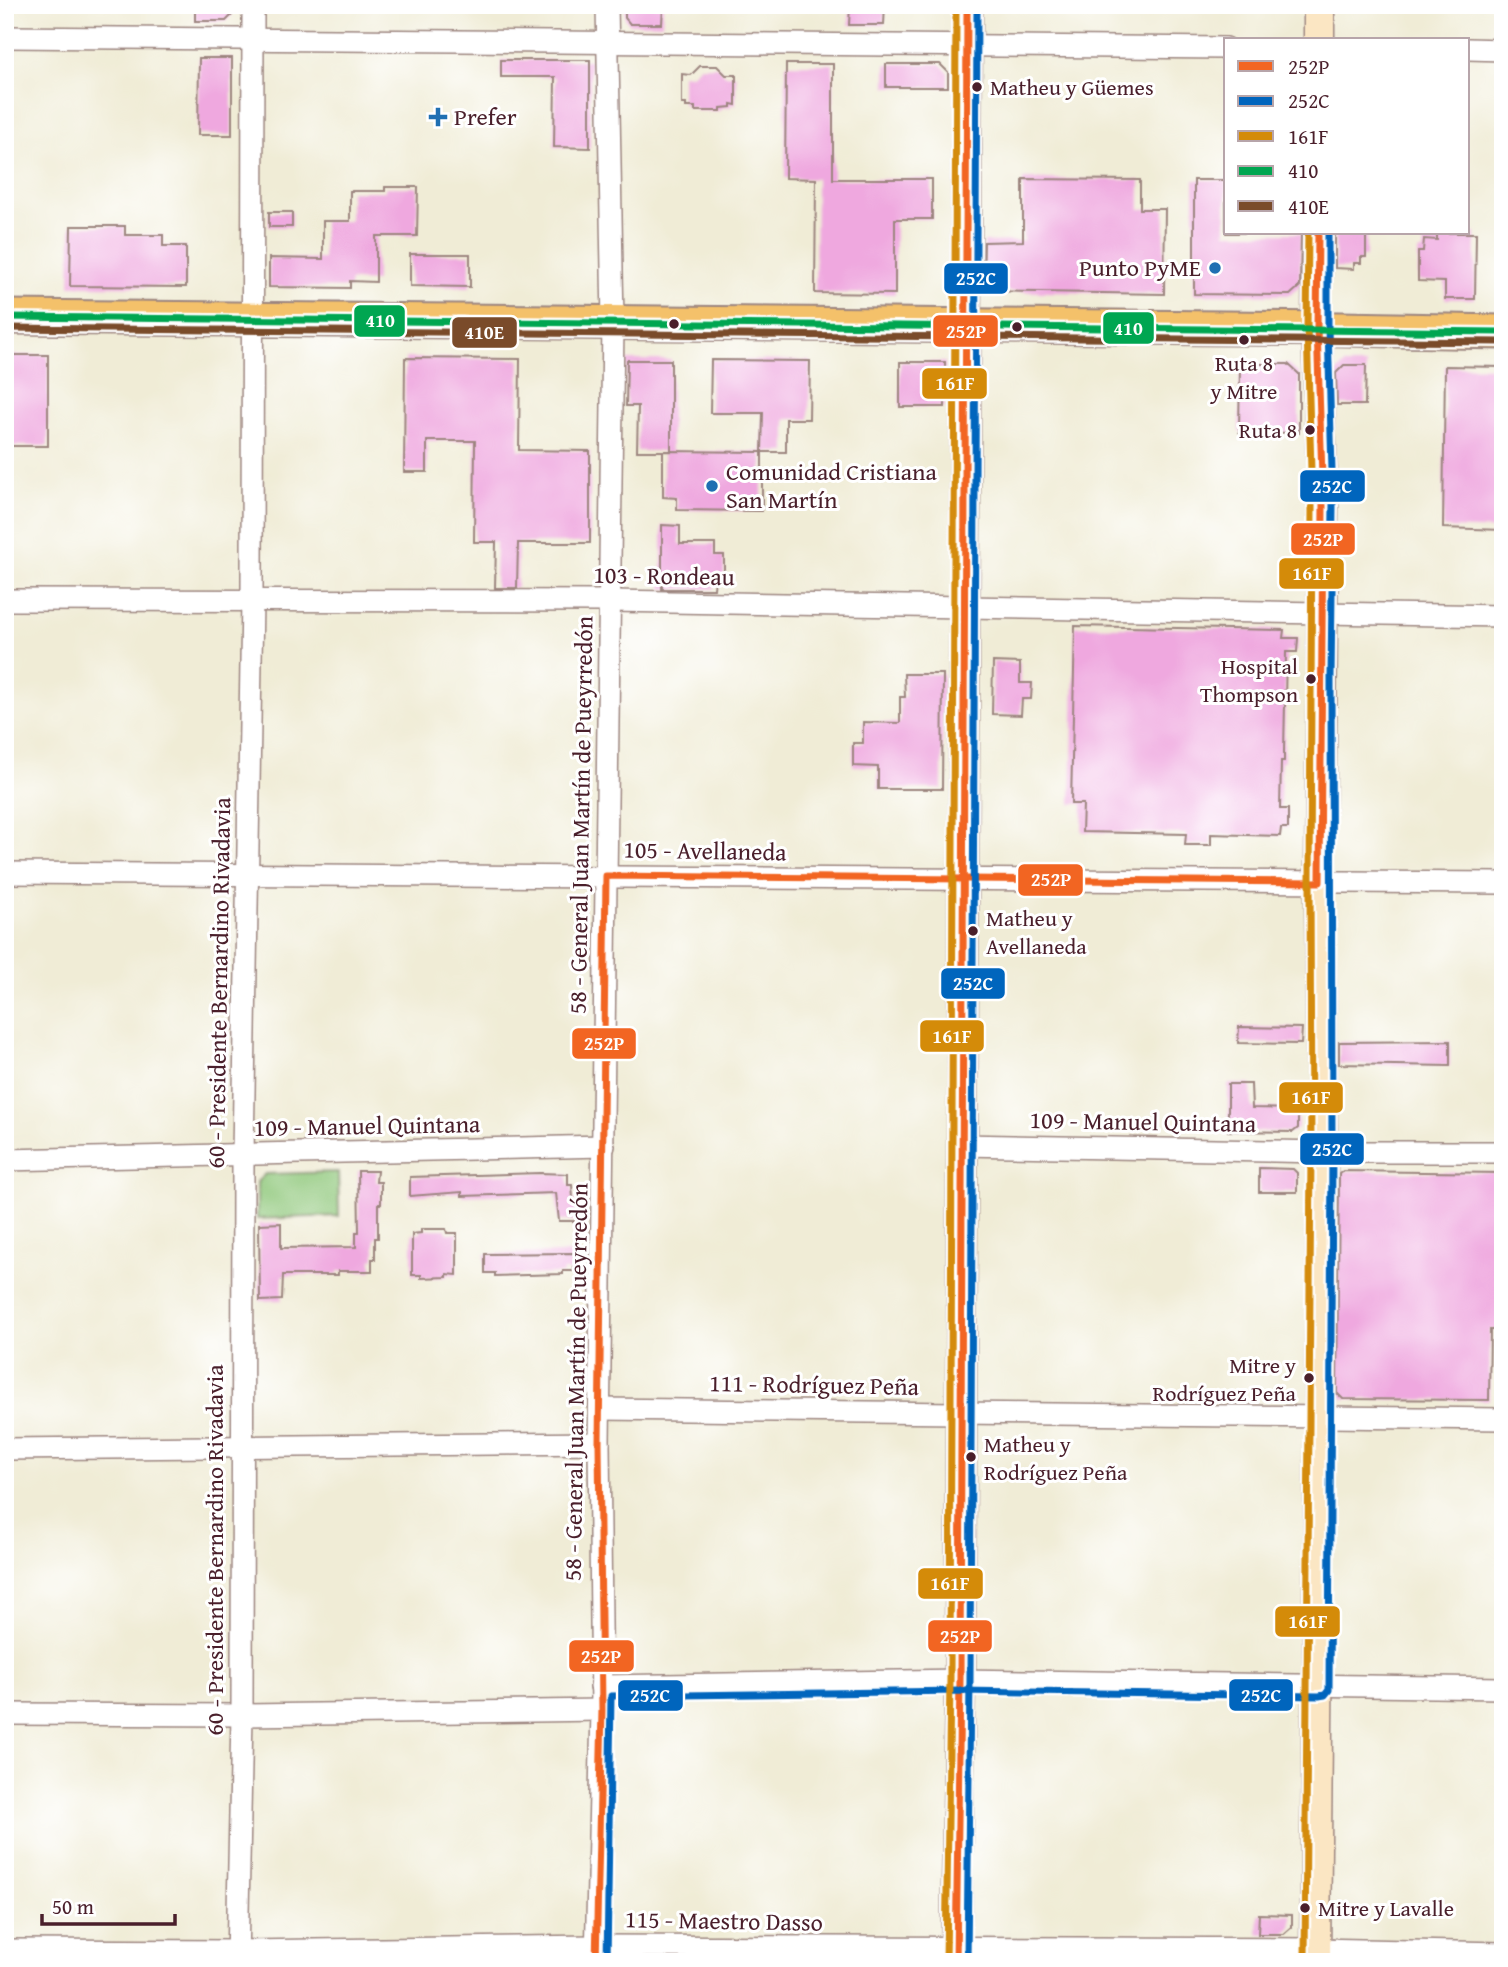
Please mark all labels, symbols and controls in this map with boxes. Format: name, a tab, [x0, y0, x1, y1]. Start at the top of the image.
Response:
legend	[1224, 38, 1470, 234]
text: 252P	[1288, 51, 1330, 82]
place label: Matheu y Güemes	[990, 71, 1154, 103]
marker: Matheu y Güemes	[970, 80, 984, 94]
text: 252C	[1288, 85, 1330, 116]
place label: Prefer	[454, 99, 517, 134]
marker: Prefer	[428, 107, 448, 127]
text: 161F	[1288, 121, 1329, 152]
text: 410	[1288, 155, 1318, 186]
text: 410E	[1288, 191, 1329, 222]
place label: Punto PyME	[1079, 250, 1201, 285]
marker: Punto PyME	[1207, 260, 1223, 276]
line badge: 252C	[943, 262, 1009, 295]
text: 252C	[956, 264, 996, 292]
line badge: 410	[353, 304, 406, 338]
text: 410	[365, 306, 395, 334]
line badge: 410	[1102, 311, 1155, 345]
line badge: 252P	[932, 314, 999, 348]
text: 410	[1113, 314, 1143, 342]
line badge: 410E	[451, 316, 518, 349]
unlabelled marker	[667, 317, 681, 331]
text: 252P	[946, 317, 986, 345]
text: 410E	[464, 318, 504, 346]
unlabelled marker	[1010, 320, 1024, 334]
marker: Ruta 8 y Mitre	[1237, 333, 1251, 347]
place label: Ruta 8 y Mitre	[1210, 347, 1277, 407]
line badge: 161F	[921, 367, 988, 400]
text: 161F	[935, 369, 975, 397]
place label: Ruta 8	[1239, 414, 1297, 446]
marker: Ruta 8	[1303, 423, 1317, 437]
place label: Comunidad Cristiana San Martín	[726, 454, 938, 517]
line badge: 252C	[1299, 469, 1366, 503]
text: 252C	[1312, 472, 1352, 500]
marker: Comunidad Cristiana San Martín	[704, 478, 720, 494]
line badge: 252P	[1290, 522, 1356, 556]
text: 252P	[1303, 525, 1343, 553]
street label: 103 - Rondeau	[593, 557, 735, 594]
line badge: 161F	[1278, 557, 1345, 590]
text: 161F	[1292, 559, 1332, 587]
street label: 58 - General Juan Martín de Pueyrredón	[560, 615, 601, 1014]
place label: Hospital Thompson	[1200, 650, 1299, 710]
marker: Hospital Thompson	[1304, 672, 1318, 686]
street label: 60 - Presidente Bernardino Rivadavia	[198, 796, 239, 1169]
street label: 105 - Avellaneda	[623, 832, 788, 869]
line badge: 252P	[1017, 863, 1084, 897]
text: 252P	[1031, 865, 1071, 893]
place label: Matheu y Avellaneda	[986, 902, 1087, 962]
marker: Matheu y Avellaneda	[966, 924, 980, 938]
line badge: 252C	[940, 967, 1006, 1000]
text: 252C	[953, 969, 993, 997]
line badge: 161F	[919, 1019, 985, 1053]
text: 161F	[932, 1022, 972, 1050]
line badge: 252P	[571, 1027, 637, 1060]
text: 252P	[584, 1029, 624, 1057]
line badge: 161F	[1278, 1081, 1344, 1114]
text: 161F	[1291, 1083, 1331, 1111]
street label: 109 - Manuel Quintana	[1029, 1102, 1257, 1141]
street label: 109 - Manuel Quintana	[253, 1106, 481, 1145]
line badge: 252C	[1299, 1132, 1365, 1166]
text: 252C	[1312, 1135, 1352, 1163]
street label: 58 - General Juan Martín de Pueyrredón	[555, 1182, 596, 1581]
place label: Mitre y Rodríguez Peña	[1153, 1349, 1297, 1409]
street label: 60 - Presidente Bernardino Rivadavia	[197, 1364, 232, 1736]
street label: 111 - Rodríguez Peña	[709, 1365, 920, 1404]
marker: Mitre y Rodríguez Peña	[1302, 1371, 1316, 1385]
place label: Matheu y Rodríguez Peña	[984, 1428, 1128, 1488]
marker: Matheu y Rodríguez Peña	[964, 1450, 978, 1464]
line badge: 161F	[917, 1567, 984, 1600]
text: 161F	[930, 1569, 970, 1597]
line badge: 161F	[1274, 1605, 1341, 1638]
text: 161F	[1288, 1607, 1328, 1635]
line badge: 252P	[927, 1619, 993, 1653]
text: 252P	[940, 1622, 980, 1650]
line badge: 252P	[568, 1639, 635, 1673]
text: 252P	[581, 1642, 621, 1670]
line badge: 252C	[1228, 1678, 1294, 1712]
line badge: 252C	[617, 1679, 684, 1712]
text: 252C	[630, 1681, 670, 1709]
text: 252C	[1241, 1681, 1281, 1709]
scale bar	[42, 1883, 175, 1927]
text: 50 m	[52, 1891, 94, 1922]
place label: Mitre y Lavalle	[1318, 1892, 1454, 1924]
street label: 115 - Maestro Dasso	[625, 1901, 823, 1940]
marker: Mitre y Lavalle	[1298, 1901, 1312, 1915]

